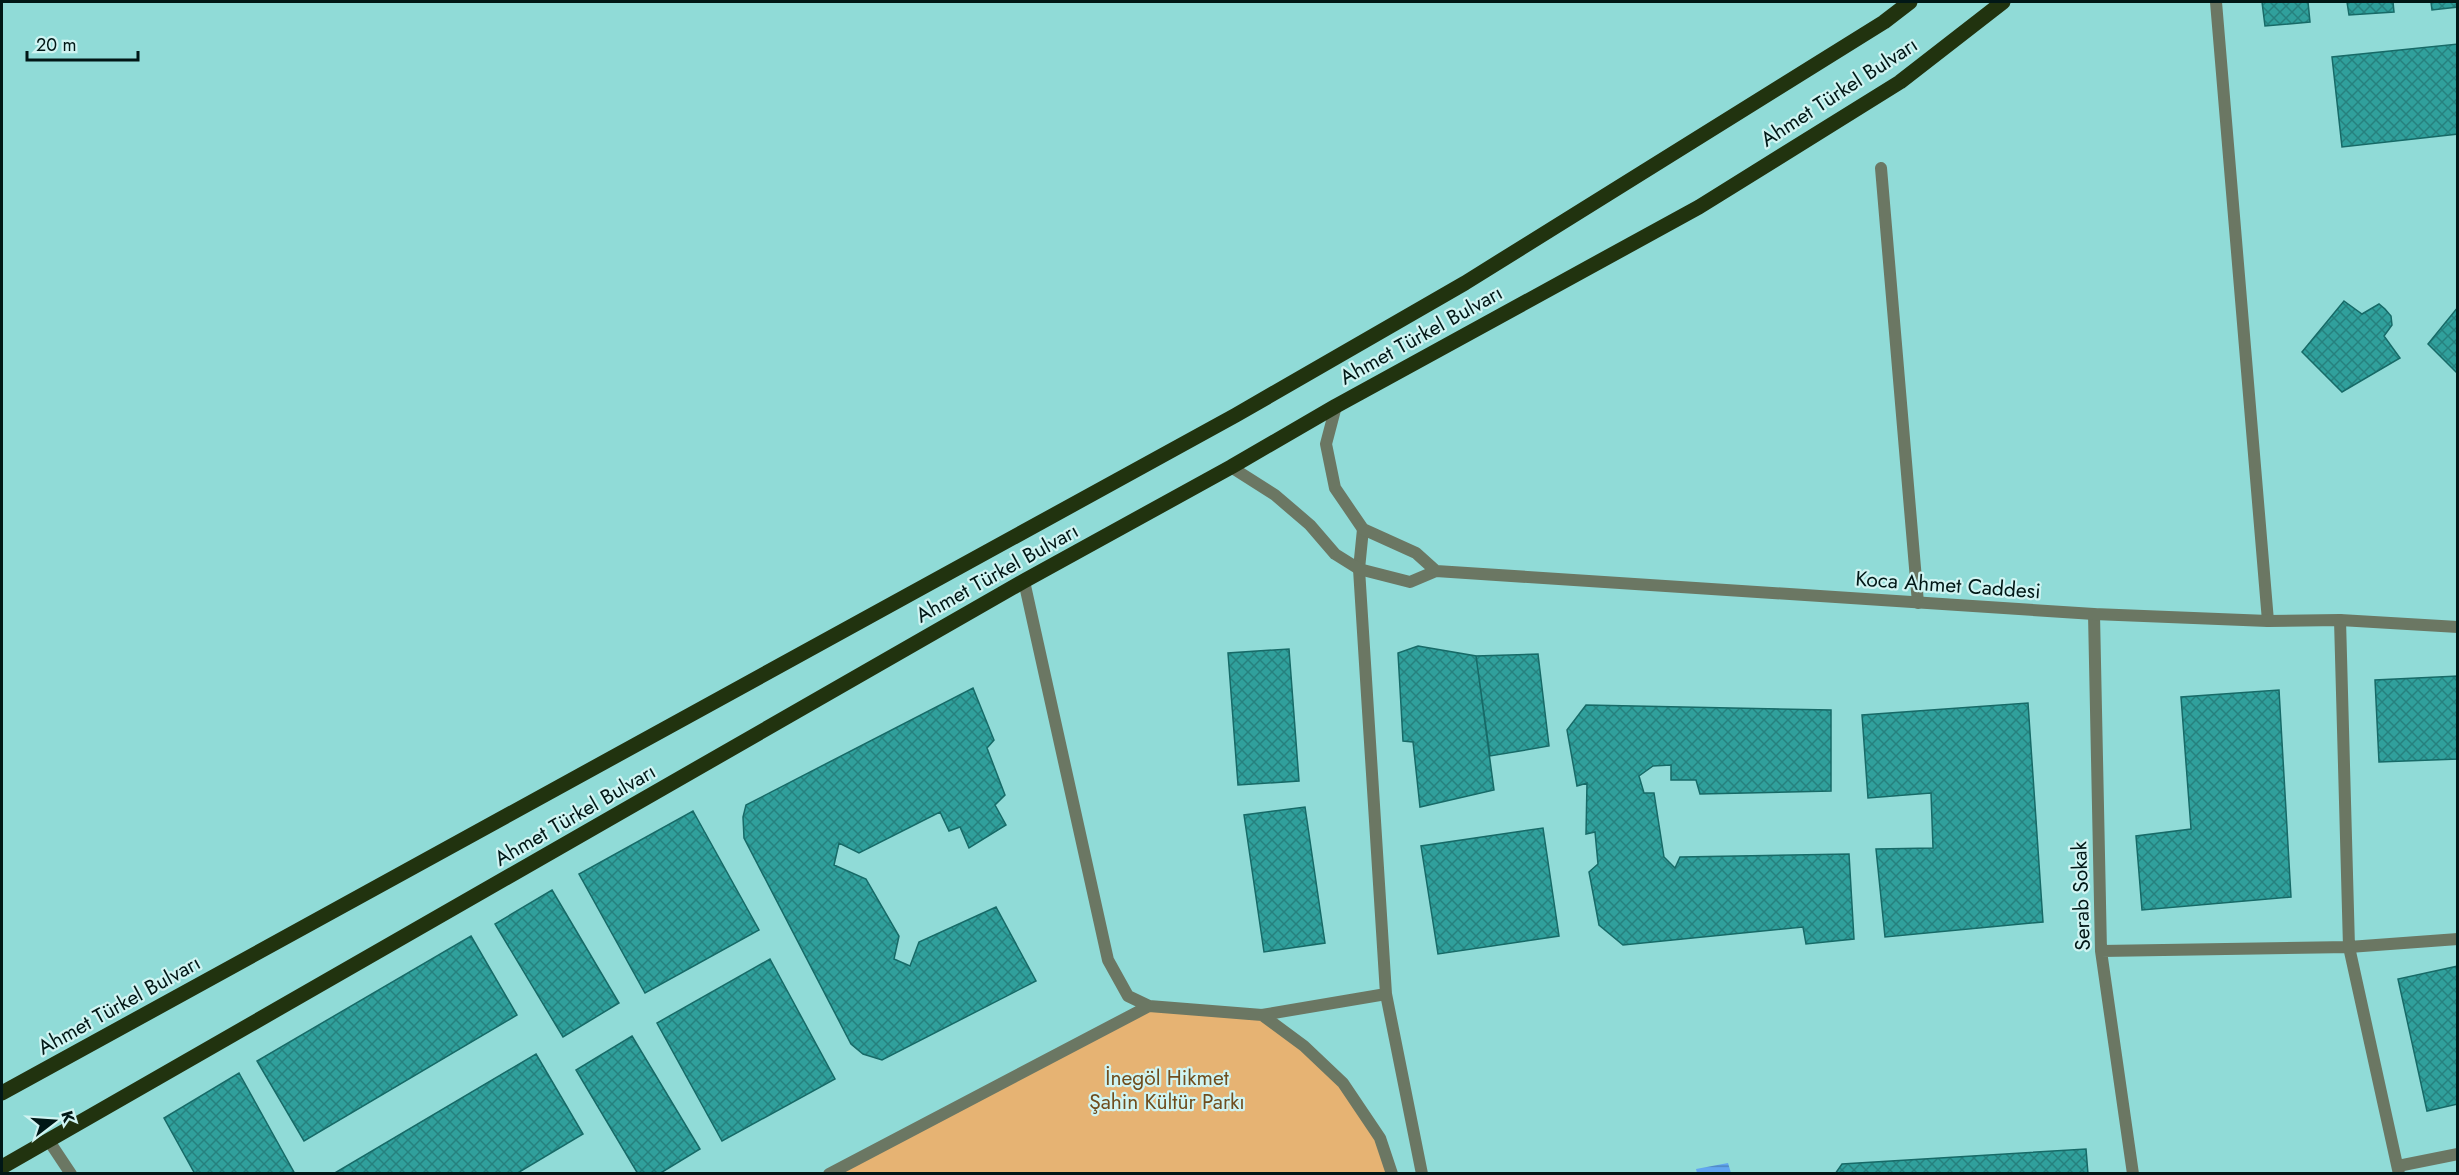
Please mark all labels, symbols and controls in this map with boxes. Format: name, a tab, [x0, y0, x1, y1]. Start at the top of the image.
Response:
scale bar	[27, 24, 138, 62]
street label: Ahmet Türkel Bulvarı	[1755, 30, 1923, 154]
text: 20 m	[36, 32, 76, 58]
street label: Ahmet Türkel Bulvarı	[1334, 278, 1508, 392]
street label: Ahmet Türkel Bulvarı	[910, 516, 1084, 630]
street label: Koca Ahmet Caddesi	[1854, 564, 2042, 606]
street label: Ahmet Türkel Bulvarı	[489, 757, 661, 873]
street label: Serab Sokak	[2064, 840, 2098, 951]
street label: Ahmet Türkel Bulvarı	[32, 948, 206, 1062]
park label: İnegöl Hikmet Şahin Kültür Parkı	[1089, 1063, 1245, 1117]
north arrow	[24, 1091, 84, 1151]
text: K	[55, 1108, 81, 1126]

